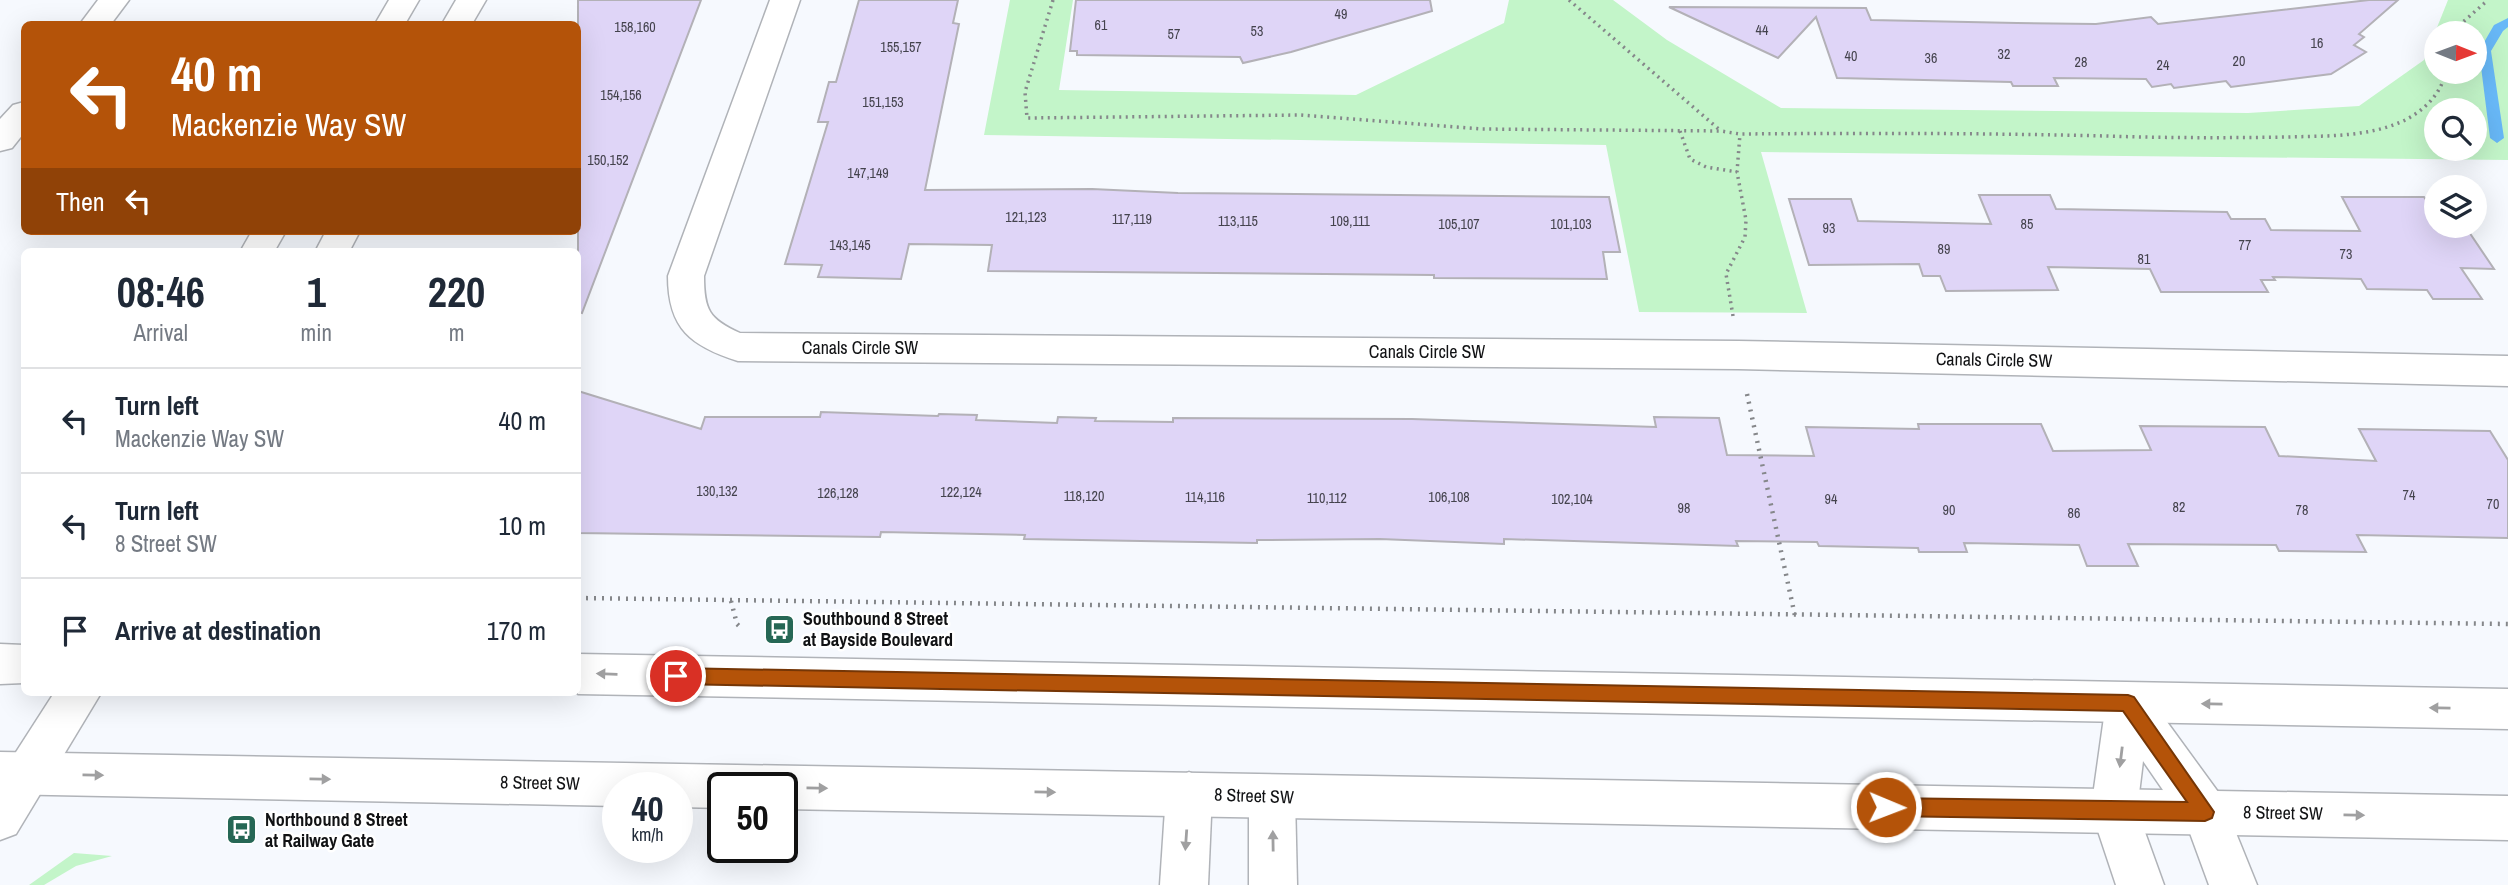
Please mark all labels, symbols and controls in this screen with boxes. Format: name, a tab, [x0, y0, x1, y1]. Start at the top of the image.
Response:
house number: 49	[1335, 5, 1347, 23]
house number: 61	[1095, 16, 1108, 34]
house number: 158,160	[614, 18, 656, 36]
house number: 44	[1756, 21, 1769, 39]
north arrow	[2424, 21, 2487, 84]
map controls	[2424, 21, 2487, 238]
house number: 53	[1251, 22, 1263, 40]
house number: 57	[1168, 25, 1180, 43]
house number: 16	[2311, 34, 2323, 52]
house number: 155,157	[880, 38, 922, 56]
text: 40 m	[171, 40, 263, 106]
house number: 32	[1998, 45, 2010, 63]
house number: 40	[1845, 47, 1857, 65]
icon: left	[56, 49, 147, 140]
house number: 36	[1925, 49, 1937, 67]
house number: 20	[2233, 52, 2245, 70]
house number: 28	[2075, 53, 2087, 71]
house number: 24	[2157, 56, 2170, 74]
house number: 154,156	[600, 86, 642, 104]
house number: 151,153	[862, 93, 904, 111]
button: search	[2424, 98, 2487, 161]
text: Mackenzie Way SW	[171, 103, 406, 146]
house number: 150,152	[587, 151, 629, 169]
house number: 147,149	[847, 164, 889, 182]
button: layers	[2424, 175, 2487, 238]
icon: left	[119, 182, 157, 220]
text: Then	[56, 184, 105, 219]
house number: 121,123	[1005, 208, 1047, 226]
house number: 117,119	[1112, 210, 1152, 228]
house number: 113,115	[1218, 212, 1258, 230]
house number: 109,111	[1330, 212, 1371, 230]
house number: 105,107	[1438, 215, 1480, 233]
house number: 101,103	[1550, 215, 1592, 233]
house number: 85	[2021, 215, 2033, 233]
house number: 93	[1823, 219, 1835, 237]
house number: 143,145	[829, 236, 871, 254]
house number: 77	[2239, 236, 2251, 254]
house number: 89	[1938, 240, 1950, 258]
house number: 73	[2340, 245, 2352, 263]
house number: 81	[2138, 250, 2151, 268]
text: 08:46	[117, 264, 205, 320]
text: 1	[307, 264, 326, 320]
text: 220	[428, 264, 485, 320]
text: Arrival	[134, 317, 188, 348]
text: min	[301, 317, 332, 348]
text: m	[449, 317, 464, 348]
street label: Canals Circle SW	[802, 335, 918, 360]
street label: Canals Circle SW	[1369, 339, 1485, 364]
street label: Canals Circle SW	[1936, 346, 2053, 373]
text: Turn left	[115, 388, 199, 423]
icon: left	[56, 402, 94, 440]
text: 40 m	[499, 403, 546, 438]
text: Mackenzie Way SW	[115, 423, 284, 454]
house number: 130,132	[696, 482, 738, 500]
house number: 122,124	[940, 483, 982, 501]
house number: 126,128	[817, 484, 859, 502]
house number: 74	[2403, 486, 2416, 504]
house number: 118,120	[1064, 487, 1104, 505]
house number: 114,116	[1185, 488, 1225, 506]
house number: 106,108	[1428, 488, 1470, 506]
house number: 110,112	[1307, 489, 1347, 507]
house number: 102,104	[1551, 490, 1593, 508]
house number: 94	[1825, 490, 1838, 508]
text: Turn left	[115, 493, 199, 528]
house number: 70	[2487, 495, 2499, 513]
house number: 82	[2173, 498, 2185, 516]
house number: 98	[1678, 499, 1690, 517]
house number: 90	[1943, 501, 1955, 519]
house number: 78	[2296, 501, 2308, 519]
house number: 86	[2068, 504, 2080, 522]
icon: left	[56, 507, 94, 545]
text: 10 m	[499, 508, 546, 543]
text: 8 Street SW	[115, 528, 217, 559]
place label: Southbound 8 Street at Bayside Boulevard	[803, 606, 953, 652]
icon: arrive	[56, 612, 94, 650]
bus stop icon: Southbound 8 Street at Bayside Boulevard	[763, 612, 797, 646]
text: Arrive at destination	[115, 613, 321, 648]
text: 170 m	[487, 613, 546, 648]
pin	[646, 646, 706, 706]
icon: arrive	[657, 657, 695, 695]
one-way arrow	[596, 669, 618, 680]
one-way arrow	[2201, 698, 2223, 710]
one-way arrow	[2429, 702, 2451, 714]
one-way arrow	[2115, 746, 2126, 768]
one-way arrow	[82, 769, 104, 781]
street label: 8 Street SW	[500, 769, 580, 796]
position arrow	[1849, 770, 1923, 844]
speed limit sign: 50	[707, 772, 798, 863]
one-way arrow	[309, 773, 331, 785]
one-way arrow	[806, 782, 828, 793]
street label: 8 Street SW	[1214, 782, 1294, 809]
text: 40	[632, 785, 663, 832]
one-way arrow	[1034, 786, 1056, 797]
street label: 8 Street SW	[2243, 799, 2323, 826]
place label: Northbound 8 Street at Railway Gate	[265, 807, 408, 853]
one-way arrow	[2343, 809, 2365, 820]
bus stop icon: Northbound 8 Street at Railway Gate	[225, 813, 259, 847]
text: km/h	[632, 822, 664, 847]
one-way arrow	[1180, 829, 1191, 851]
one-way arrow	[1267, 830, 1278, 852]

